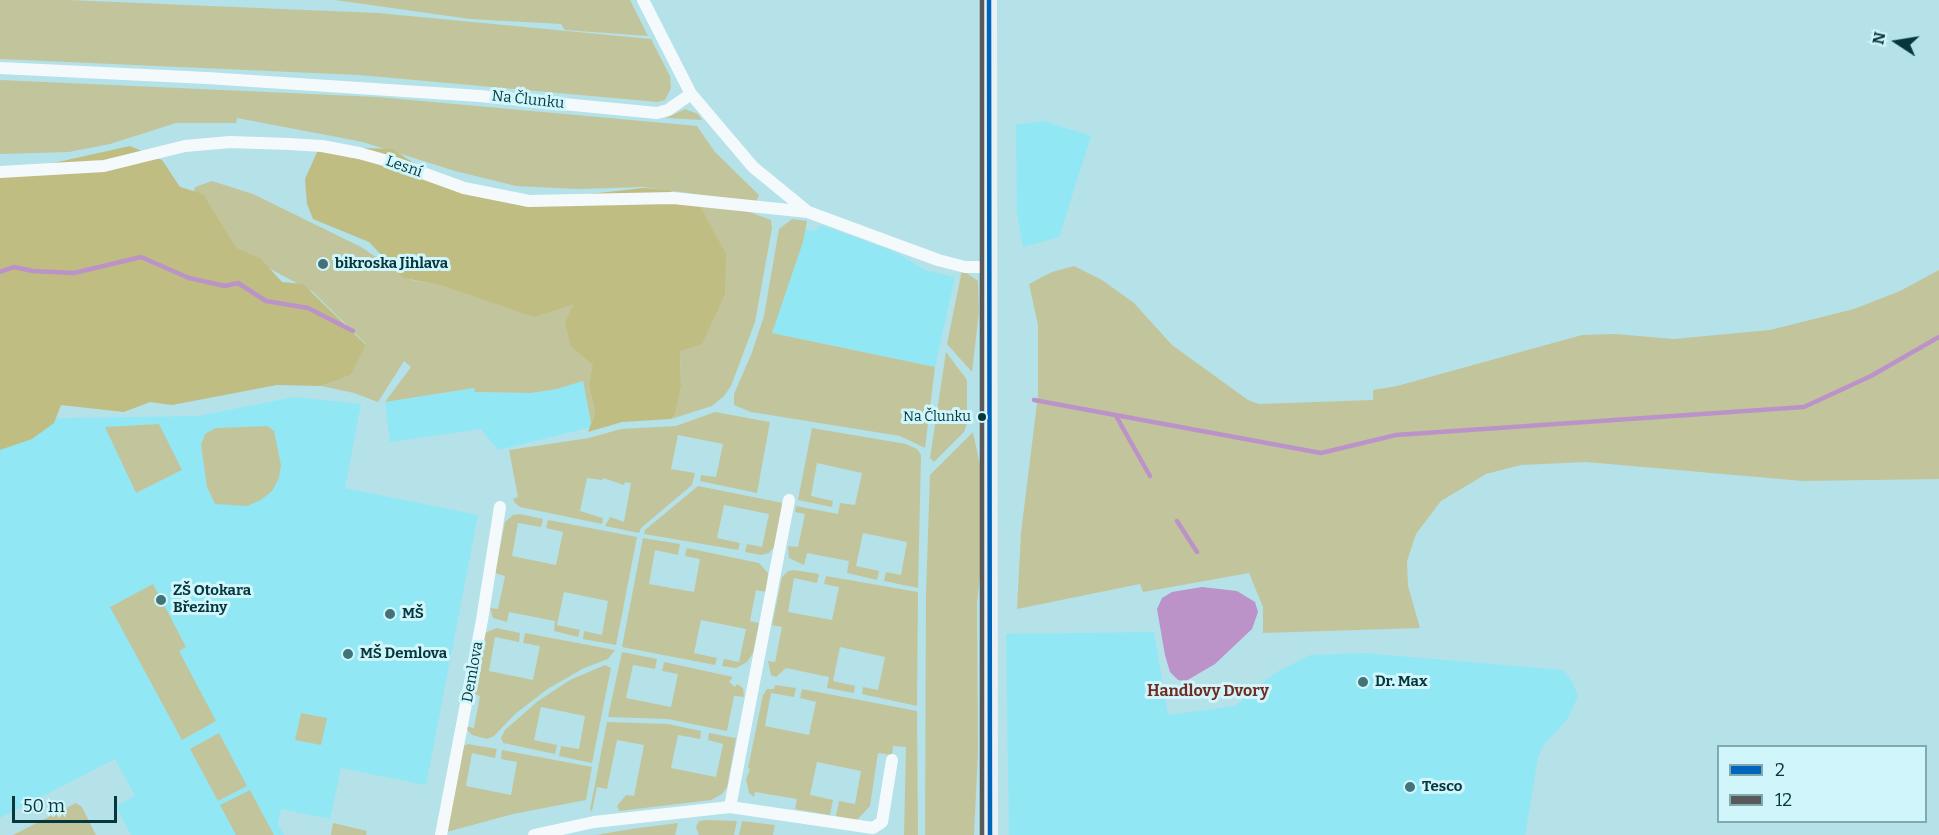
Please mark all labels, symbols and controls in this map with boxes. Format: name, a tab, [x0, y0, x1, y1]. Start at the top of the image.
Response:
north arrow	[1867, 12, 1927, 72]
text: N	[1868, 30, 1889, 46]
street label: Na Člunku	[491, 87, 565, 113]
street label: Lesní	[383, 152, 425, 182]
place label: bikroska Jihlava	[335, 255, 448, 273]
marker: bikroska Jihlava	[316, 257, 330, 271]
place label: Na Člunku	[903, 409, 971, 425]
marker: Na Člunku	[976, 411, 988, 423]
place label: ZŠ Otokara Březiny	[173, 582, 251, 617]
marker: ZŠ Otokara Březiny	[154, 593, 168, 607]
place label: MŠ	[402, 605, 424, 623]
marker: MŠ	[383, 607, 397, 621]
street label: Demlova	[459, 640, 487, 704]
place label: MŠ Demlova	[360, 645, 447, 663]
marker: MŠ Demlova	[341, 647, 355, 661]
place label: Dr. Max	[1375, 673, 1427, 691]
marker: Dr. Max	[1356, 675, 1370, 689]
district label: Handlovy Dvory	[1147, 682, 1269, 702]
legend	[1717, 745, 1927, 823]
text: 2	[1775, 759, 1785, 781]
place label: Tesco	[1422, 778, 1462, 796]
marker: Tesco	[1403, 780, 1417, 794]
scale bar	[15, 784, 120, 822]
text: 12	[1775, 789, 1792, 811]
text: 50 m	[23, 795, 65, 817]

